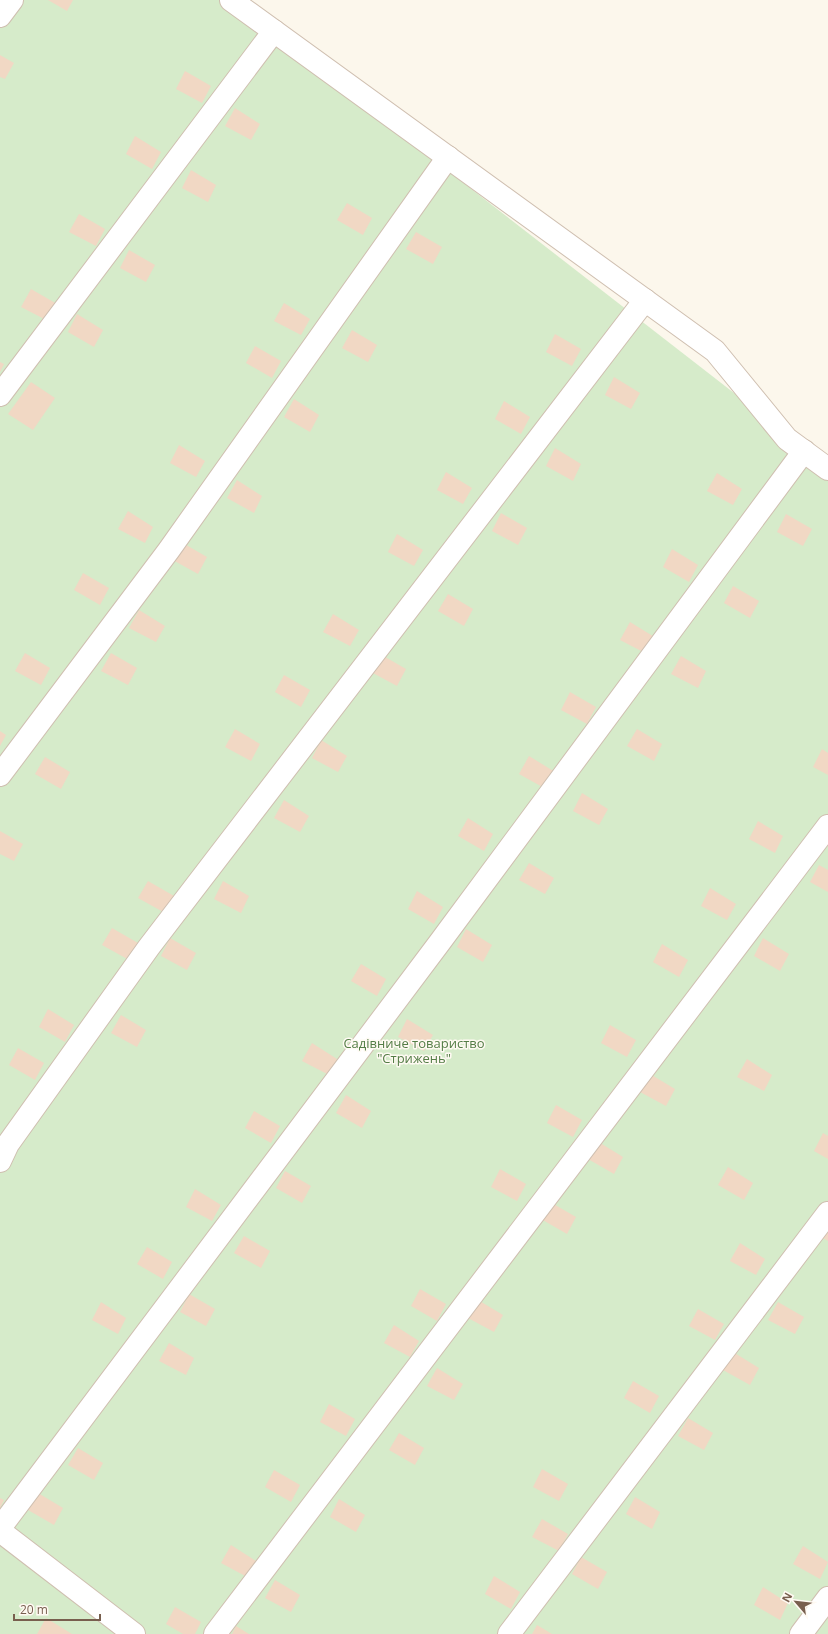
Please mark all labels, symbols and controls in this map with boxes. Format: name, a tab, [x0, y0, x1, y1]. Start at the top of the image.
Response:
park label: Садівниче товариство "Стрижень"	[343, 1034, 485, 1067]
north arrow	[776, 1582, 816, 1622]
text: N	[778, 1590, 795, 1605]
scale bar	[14, 1596, 100, 1622]
text: 20 m	[20, 1601, 48, 1618]

